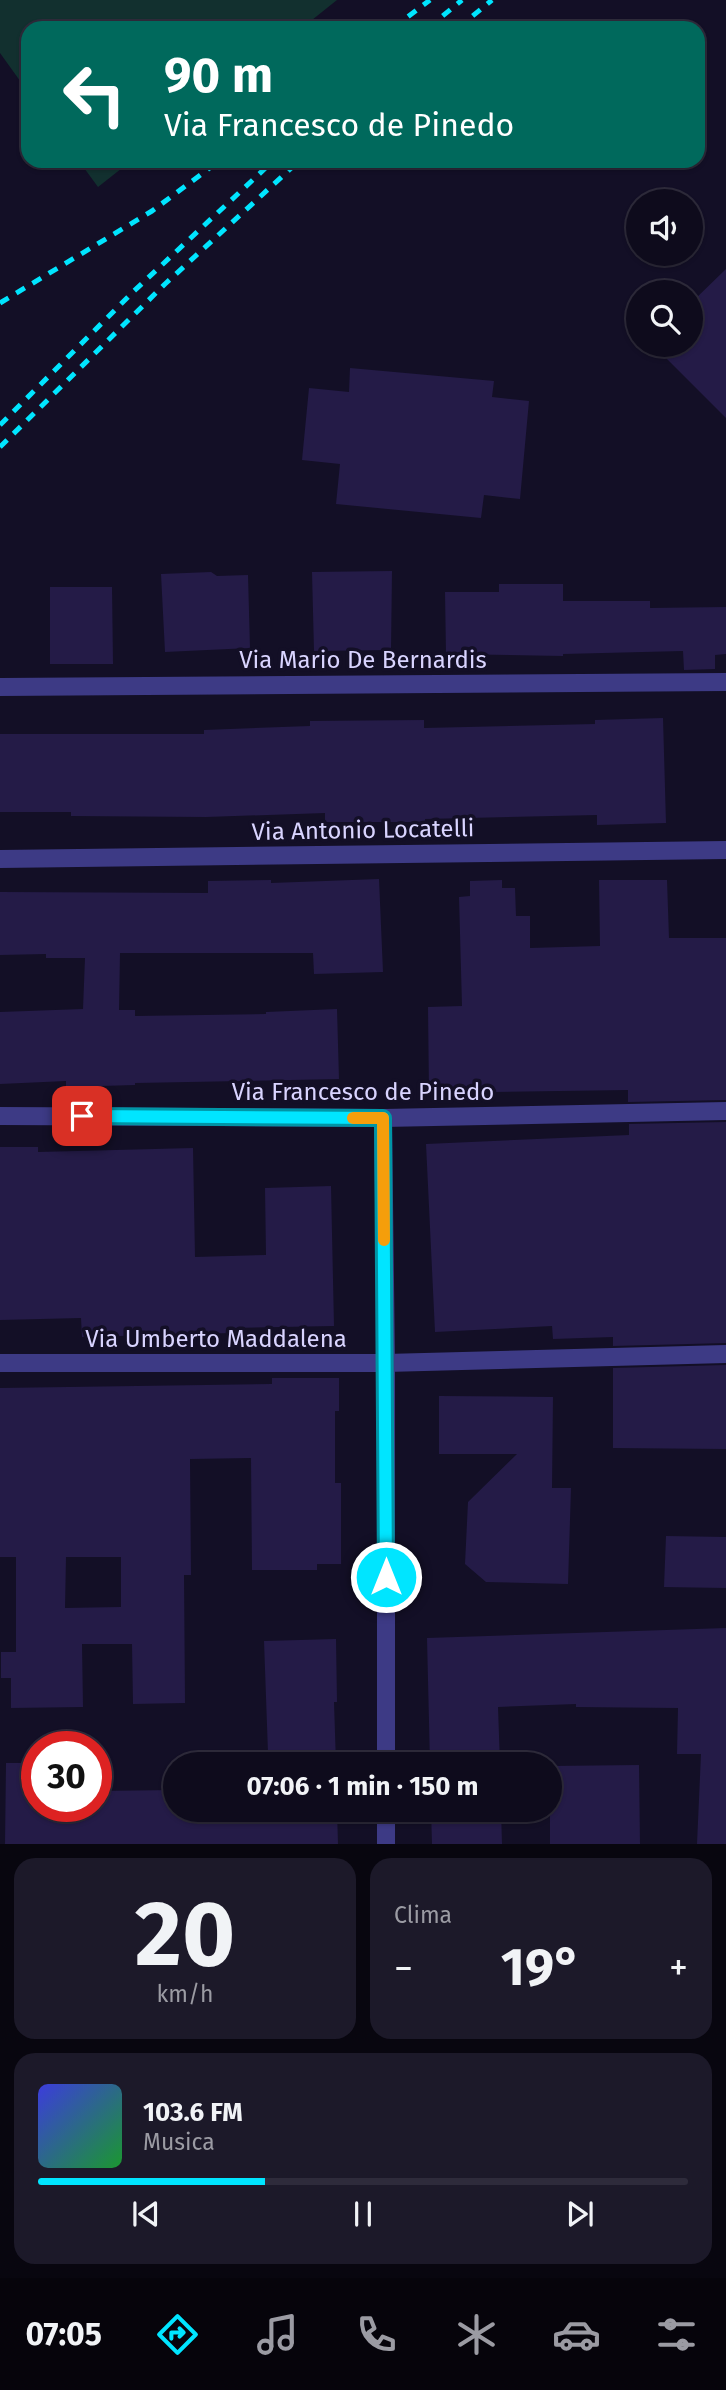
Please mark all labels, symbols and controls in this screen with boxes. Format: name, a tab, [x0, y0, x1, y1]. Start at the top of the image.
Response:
text: 90 m	[164, 46, 273, 105]
icon: left	[49, 49, 140, 140]
text: Via Francesco de Pinedo	[164, 106, 514, 144]
map controls	[626, 189, 703, 357]
button: sound	[626, 189, 703, 266]
button: search	[626, 280, 703, 357]
street label: Via Mario De Bernardis	[239, 646, 487, 674]
street label: Via Antonio Locatelli	[251, 814, 475, 846]
street label: Via Francesco de Pinedo	[232, 1078, 494, 1106]
pin	[52, 1086, 112, 1146]
icon: arrive	[63, 1097, 101, 1135]
street label: Via Umberto Maddalena	[85, 1325, 347, 1353]
position arrow	[349, 1540, 423, 1614]
speed limit sign: 30	[21, 1731, 112, 1822]
text: 07:06 · 1 min · 150 m	[247, 1771, 478, 1802]
text: 20	[135, 1880, 235, 1989]
text: Clima	[394, 1901, 452, 1929]
text: 19°	[501, 1936, 581, 1999]
text: −	[394, 1945, 413, 1991]
text: +	[669, 1945, 688, 1991]
text: km/h	[157, 1980, 213, 2008]
text: 103.6 FM	[143, 2097, 243, 2128]
text: Musica	[143, 2128, 215, 2156]
icon: previous	[127, 2195, 165, 2233]
icon: pause	[344, 2195, 382, 2233]
icon: next	[561, 2195, 599, 2233]
icon: directions	[153, 2310, 202, 2359]
icon: music	[253, 2310, 302, 2359]
icon: phone	[352, 2310, 401, 2359]
icon: climate	[452, 2310, 501, 2359]
icon: car	[552, 2310, 601, 2359]
icon: filters	[652, 2310, 701, 2359]
text: 07:05	[25, 2315, 102, 2353]

